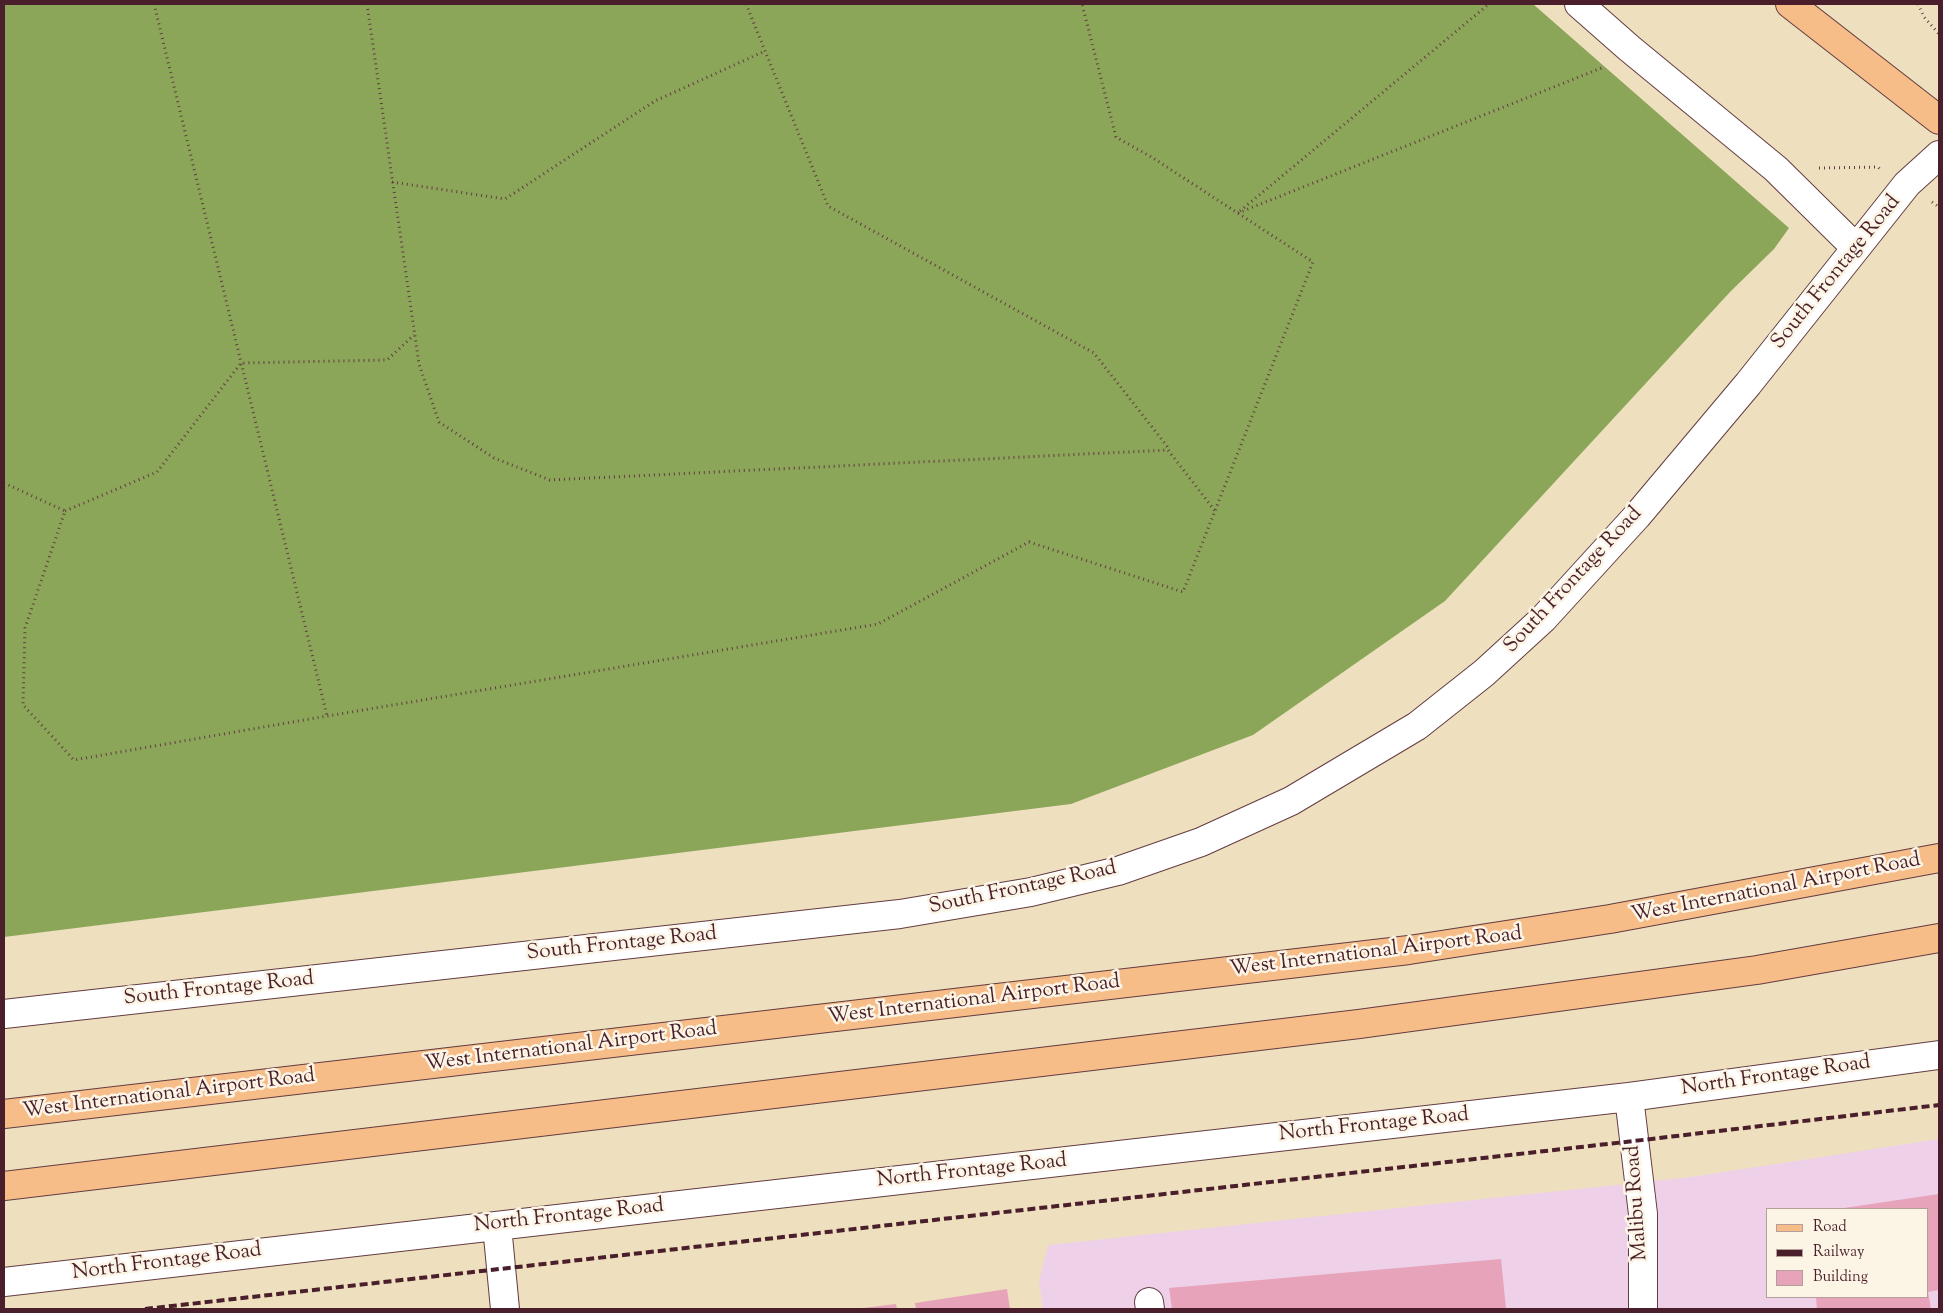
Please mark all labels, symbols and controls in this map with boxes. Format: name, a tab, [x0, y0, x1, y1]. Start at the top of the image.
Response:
street label: South Frontage Road	[1767, 191, 1907, 355]
street label: South Frontage Road	[1500, 503, 1648, 659]
street label: West International Airport Road	[1629, 849, 1923, 929]
street label: South Frontage Road	[927, 857, 1119, 921]
street label: South Frontage Road	[526, 922, 718, 968]
street label: West International Airport Road	[1228, 923, 1524, 983]
street label: South Frontage Road	[123, 967, 315, 1013]
street label: West International Airport Road	[826, 971, 1122, 1031]
street label: West International Airport Road	[423, 1018, 719, 1078]
street label: North Frontage Road	[1680, 1051, 1872, 1103]
street label: West International Airport Road	[21, 1065, 317, 1125]
street label: North Frontage Road	[1278, 1103, 1470, 1149]
street label: Malibu Road	[1621, 1144, 1655, 1262]
street label: North Frontage Road	[876, 1149, 1068, 1195]
street label: North Frontage Road	[473, 1194, 665, 1240]
legend	[1766, 1208, 1928, 1298]
text: Road	[1813, 1217, 1847, 1238]
street label: North Frontage Road	[71, 1239, 263, 1287]
text: Railway	[1813, 1242, 1864, 1263]
text: Building	[1813, 1267, 1868, 1288]

